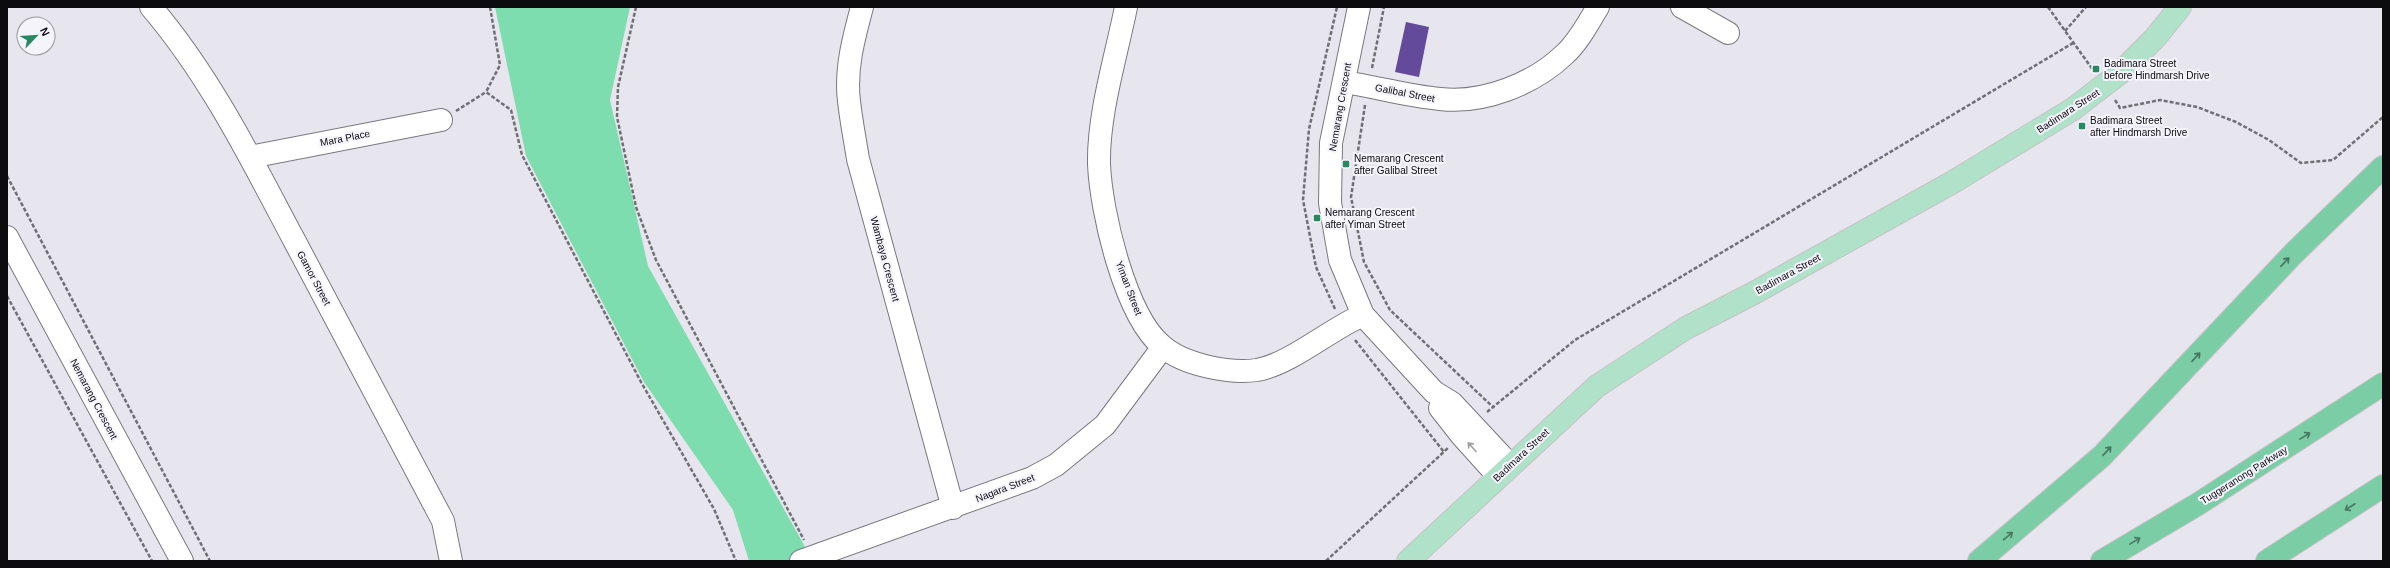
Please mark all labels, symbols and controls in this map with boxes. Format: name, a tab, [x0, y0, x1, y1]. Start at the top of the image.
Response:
north arrow	[16, 16, 56, 56]
text: N	[38, 26, 52, 38]
place label: Badimara Street before Hindmarsh Drive	[2104, 58, 2210, 81]
street label: Nemarang Crescent	[1327, 62, 1353, 152]
marker: Badimara Street before Hindmarsh Drive	[2091, 64, 2101, 74]
street label: Galibal Street	[1374, 82, 1436, 104]
street label: Badimara Street	[2035, 87, 2101, 135]
place label: Badimara Street after Hindmarsh Drive	[2090, 115, 2188, 138]
marker: Badimara Street after Hindmarsh Drive	[2077, 121, 2087, 131]
street label: Mara Place	[319, 128, 371, 148]
place label: Nemarang Crescent after Galibal Street	[1354, 153, 1444, 176]
marker: Nemarang Crescent after Galibal Street	[1341, 159, 1351, 169]
place label: Nemarang Crescent after Yiman Street	[1325, 207, 1415, 230]
marker: Nemarang Crescent after Yiman Street	[1312, 213, 1322, 223]
street label: Wambaya Crescent	[868, 215, 902, 303]
street label: Gamor Street	[295, 249, 333, 307]
street label: Badimara Street	[1754, 252, 1822, 296]
one-way arrow	[2281, 257, 2290, 267]
street label: Yiman Street	[1114, 259, 1145, 317]
one-way arrow	[2191, 352, 2201, 362]
street label: Nemarang Crescent	[68, 357, 120, 441]
street label: Badimara Street	[1491, 426, 1551, 484]
one-way arrow	[2299, 432, 2310, 440]
one-way arrow	[1467, 442, 1476, 452]
street label: Tuggeranong Parkway	[2199, 444, 2289, 506]
one-way arrow	[2102, 446, 2112, 456]
street label: Nagara Street	[974, 472, 1036, 504]
one-way arrow	[2344, 504, 2356, 512]
one-way arrow	[2003, 531, 2014, 540]
one-way arrow	[2129, 537, 2140, 545]

